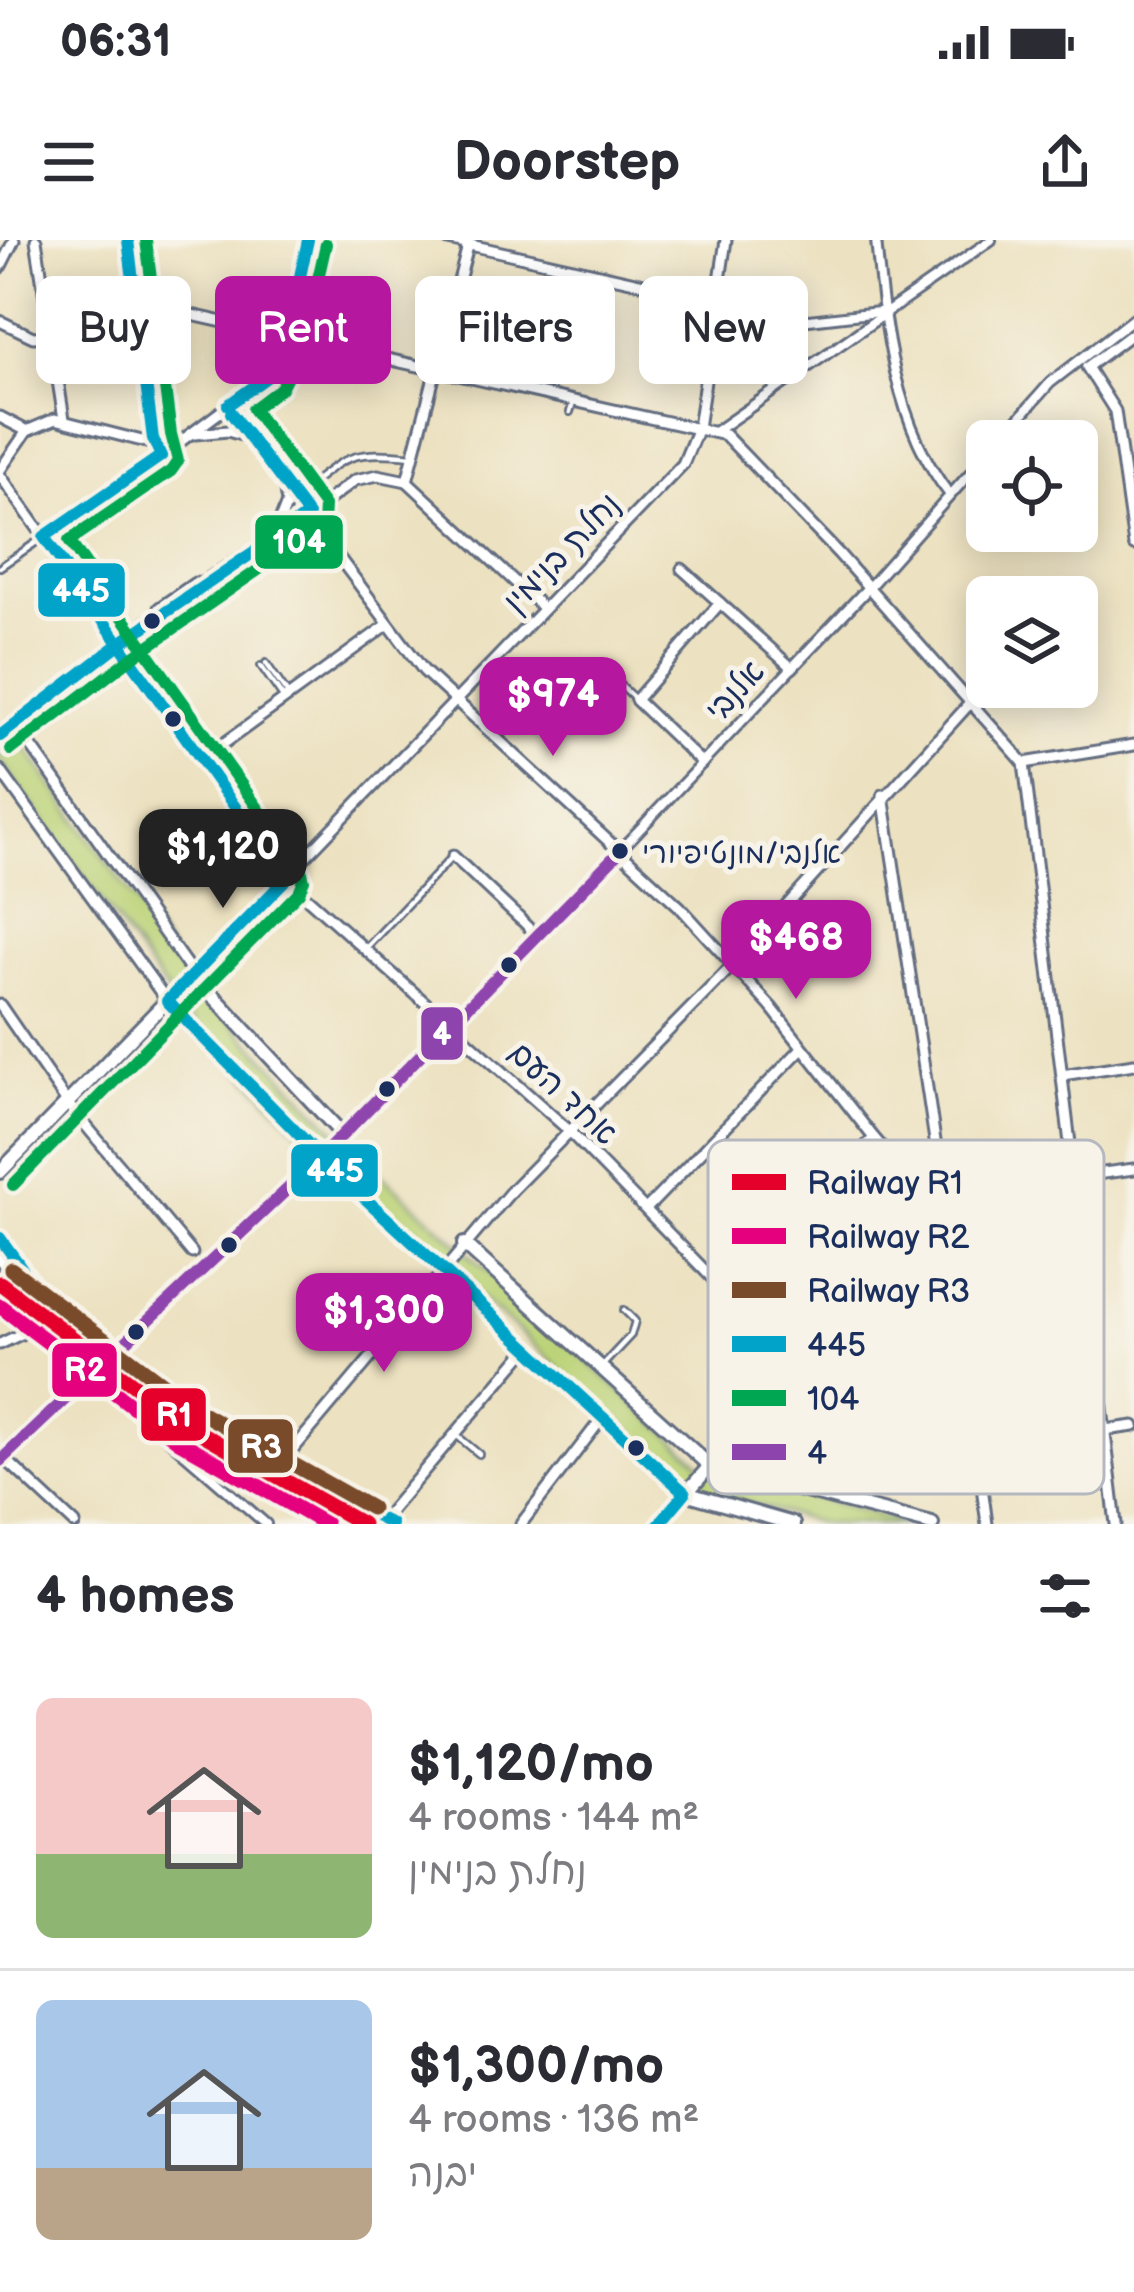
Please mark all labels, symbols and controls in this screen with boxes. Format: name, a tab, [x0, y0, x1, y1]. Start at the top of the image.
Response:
text: 06:31	[60, 15, 171, 70]
icon: menu	[36, 129, 102, 195]
icon: share	[1032, 129, 1098, 195]
text: Doorstep	[454, 130, 680, 195]
chip: Buy	[36, 276, 191, 384]
chip: Rent	[215, 276, 391, 384]
chip: Filters	[415, 276, 615, 384]
chip: New	[639, 276, 808, 384]
map controls	[966, 420, 1098, 708]
button: locate	[966, 420, 1098, 552]
street label: נחלת בנימין	[495, 485, 629, 622]
line badge: 104	[253, 513, 345, 571]
text: 104	[272, 523, 326, 563]
line badge: 445	[36, 561, 127, 619]
text: 445	[52, 572, 110, 612]
button: layers	[966, 576, 1098, 708]
unlabelled marker	[141, 610, 163, 632]
street label: אלנבי	[697, 652, 774, 730]
pin: $974	[482, 657, 624, 759]
text: $974	[506, 672, 600, 719]
unlabelled marker	[162, 708, 184, 730]
pin: $1,120	[125, 809, 321, 911]
text: $1,120	[166, 824, 280, 871]
place label: אלנבי/מונטיפיורי	[642, 836, 841, 872]
marker: אלנבי/מונטיפיורי	[609, 840, 631, 862]
pin: $468	[725, 900, 867, 1002]
text: $468	[748, 915, 844, 962]
unlabelled marker	[498, 954, 520, 976]
line badge: 4	[419, 1005, 465, 1062]
text: 4	[432, 1015, 452, 1055]
street label: אחד העם	[500, 1033, 625, 1154]
unlabelled marker	[376, 1078, 398, 1100]
legend	[708, 1140, 1104, 1494]
line badge: 445	[289, 1142, 380, 1199]
text: 445	[306, 1152, 364, 1192]
text: Railway R1	[807, 1164, 963, 1204]
text: Railway R2	[807, 1218, 970, 1258]
unlabelled marker	[218, 1234, 240, 1256]
text: Railway R3	[807, 1272, 970, 1312]
pin: $1,300	[286, 1273, 482, 1375]
text: $1,300	[323, 1288, 445, 1335]
unlabelled marker	[125, 1321, 147, 1343]
text: 445	[807, 1326, 866, 1366]
line badge: R2	[50, 1341, 119, 1399]
text: R2	[64, 1351, 106, 1391]
text: 104	[807, 1380, 859, 1420]
line badge: R1	[139, 1386, 208, 1443]
text: R1	[156, 1396, 192, 1436]
line badge: R3	[226, 1417, 295, 1475]
text: R3	[240, 1428, 282, 1468]
text: 4	[807, 1434, 827, 1474]
unlabelled marker	[625, 1437, 647, 1459]
icon: filters	[1032, 1563, 1098, 1629]
text: 4 homes	[36, 1566, 235, 1627]
text: $1,120/mo	[408, 1734, 654, 1795]
icon: home	[132, 1746, 276, 1890]
text: 4 rooms · 144 m²	[408, 1795, 699, 1842]
text: נחלת בנימין	[408, 1849, 587, 1896]
text: $1,300/mo	[408, 2036, 664, 2097]
icon: home	[132, 2048, 276, 2192]
text: 4 rooms · 136 m²	[408, 2097, 699, 2144]
text: יבנה	[408, 2151, 477, 2198]

